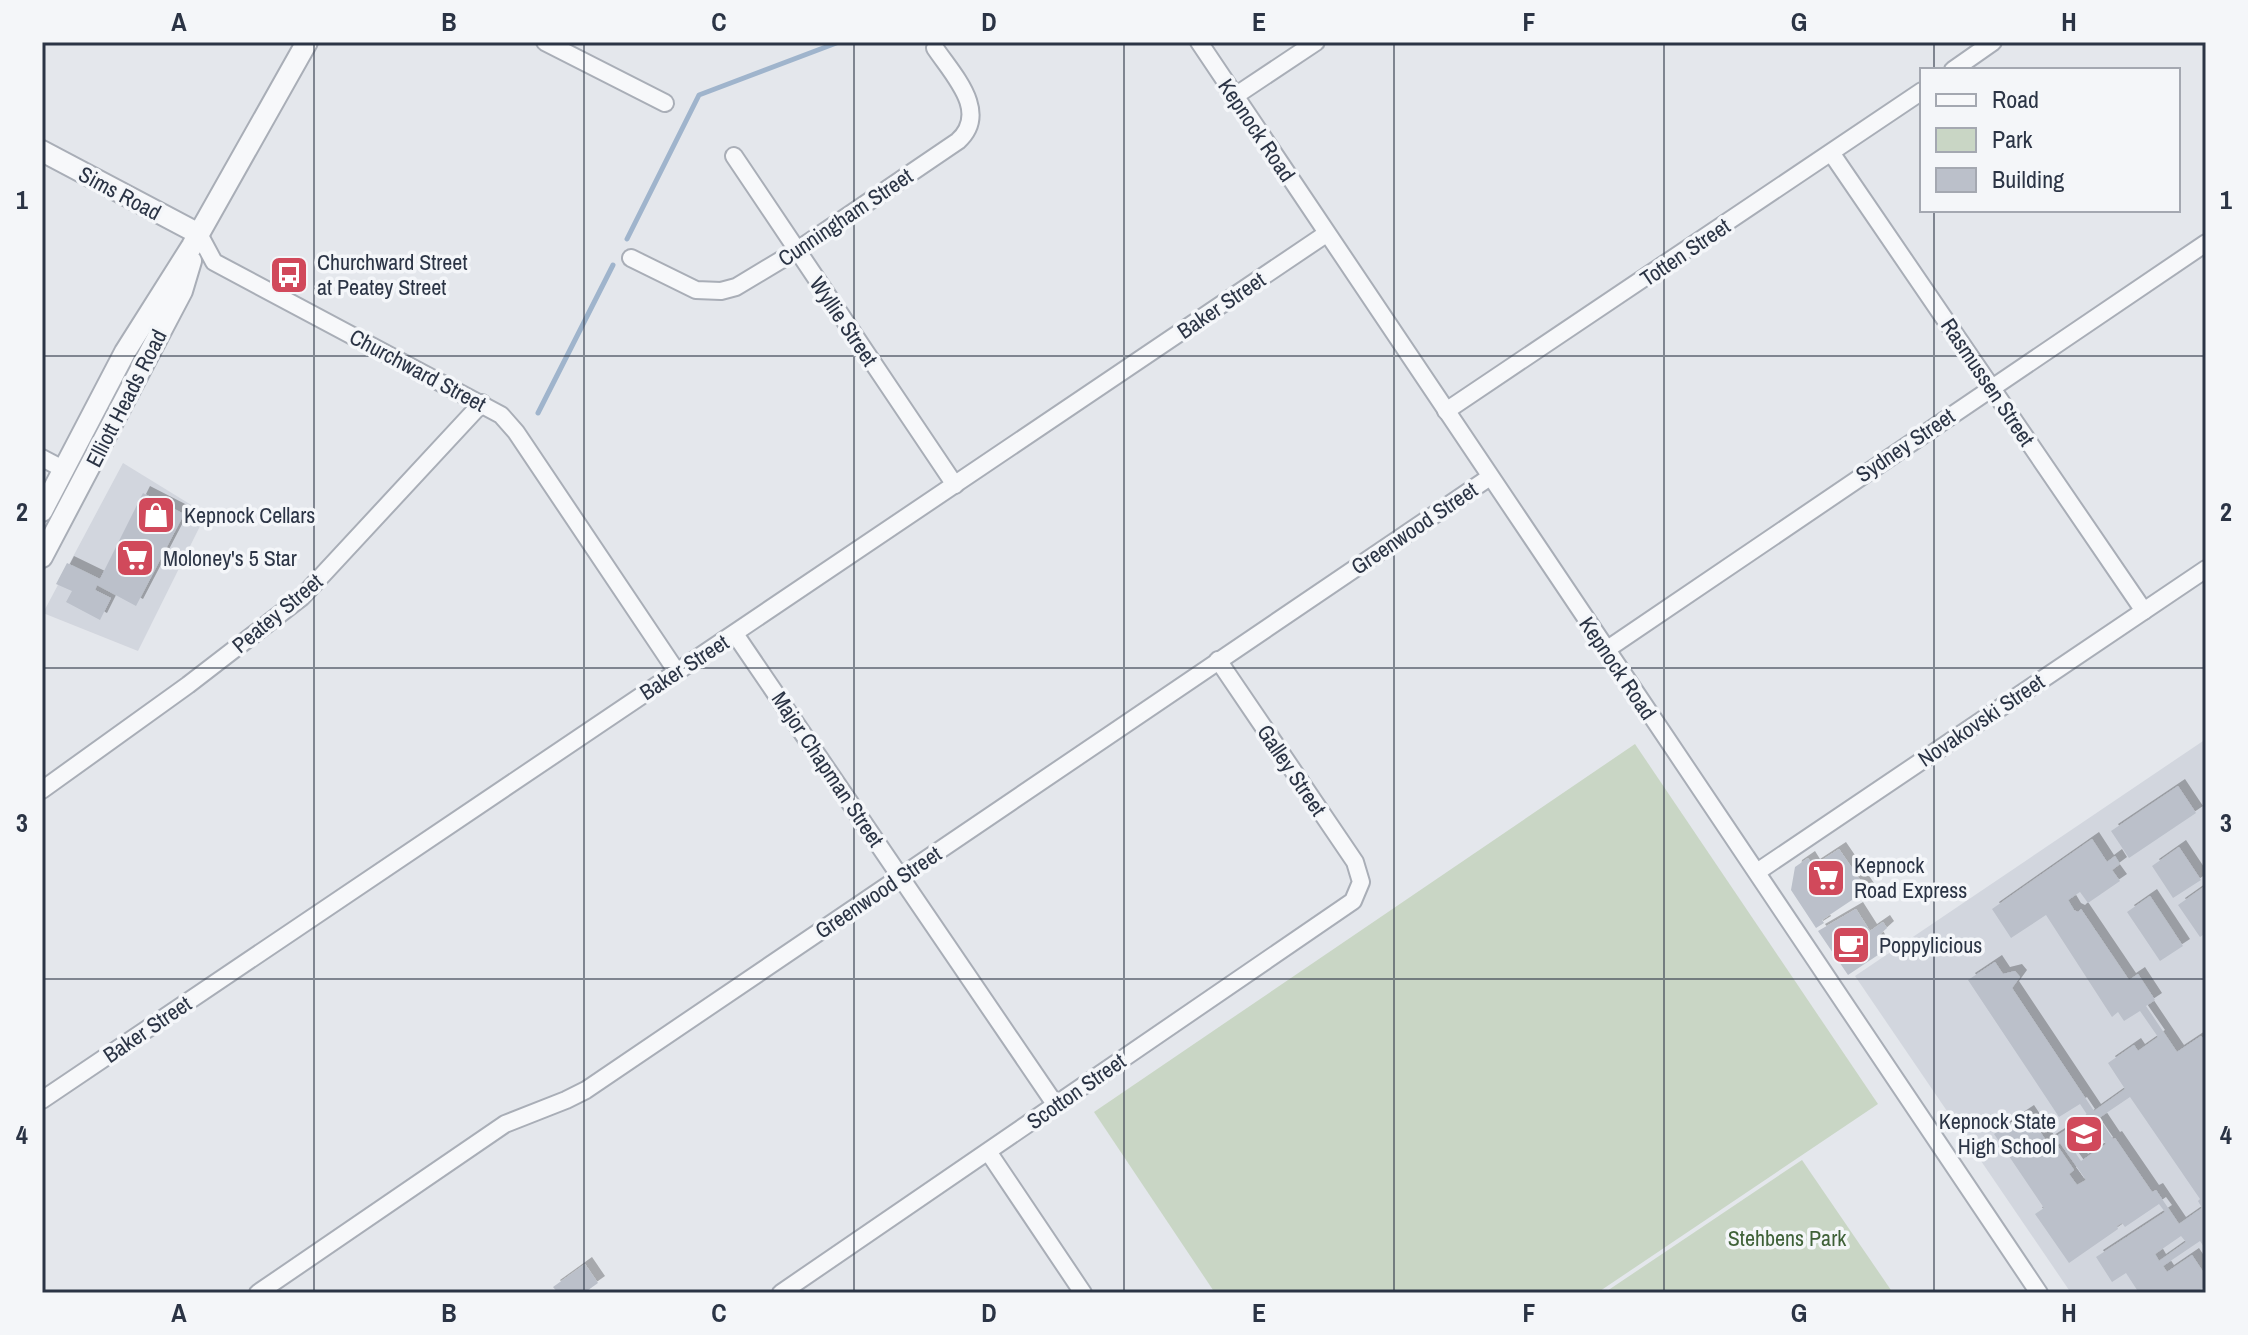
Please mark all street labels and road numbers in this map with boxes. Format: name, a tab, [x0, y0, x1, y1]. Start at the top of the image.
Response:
street label: Kepnock Road	[1211, 73, 1303, 187]
street label: Sims Road	[74, 159, 166, 227]
street label: Cunningham Street	[772, 161, 918, 273]
street label: Totten Street	[1634, 211, 1736, 293]
street label: Baker Street	[1171, 265, 1271, 345]
street label: Wyllie Street	[803, 270, 885, 372]
street label: Rasmussen Street	[1934, 312, 2042, 452]
street label: Churchward Street	[345, 321, 491, 419]
street label: Elliott Heads Road	[78, 324, 174, 472]
street label: Sydney Street	[1850, 401, 1960, 489]
street label: Greenwood Street	[1345, 475, 1483, 581]
street label: Peatey Street	[225, 566, 329, 660]
street label: Kepnock Road	[1572, 611, 1664, 725]
street label: Baker Street	[634, 627, 734, 707]
street label: Novakovski Street	[1912, 667, 2050, 773]
street label: Major Chapman Street	[765, 685, 891, 853]
street label: Galley Street	[1250, 718, 1334, 822]
street label: Greenwood Street	[809, 839, 947, 945]
street label: Baker Street	[97, 989, 197, 1069]
street label: Scotton Street	[1021, 1046, 1131, 1136]

